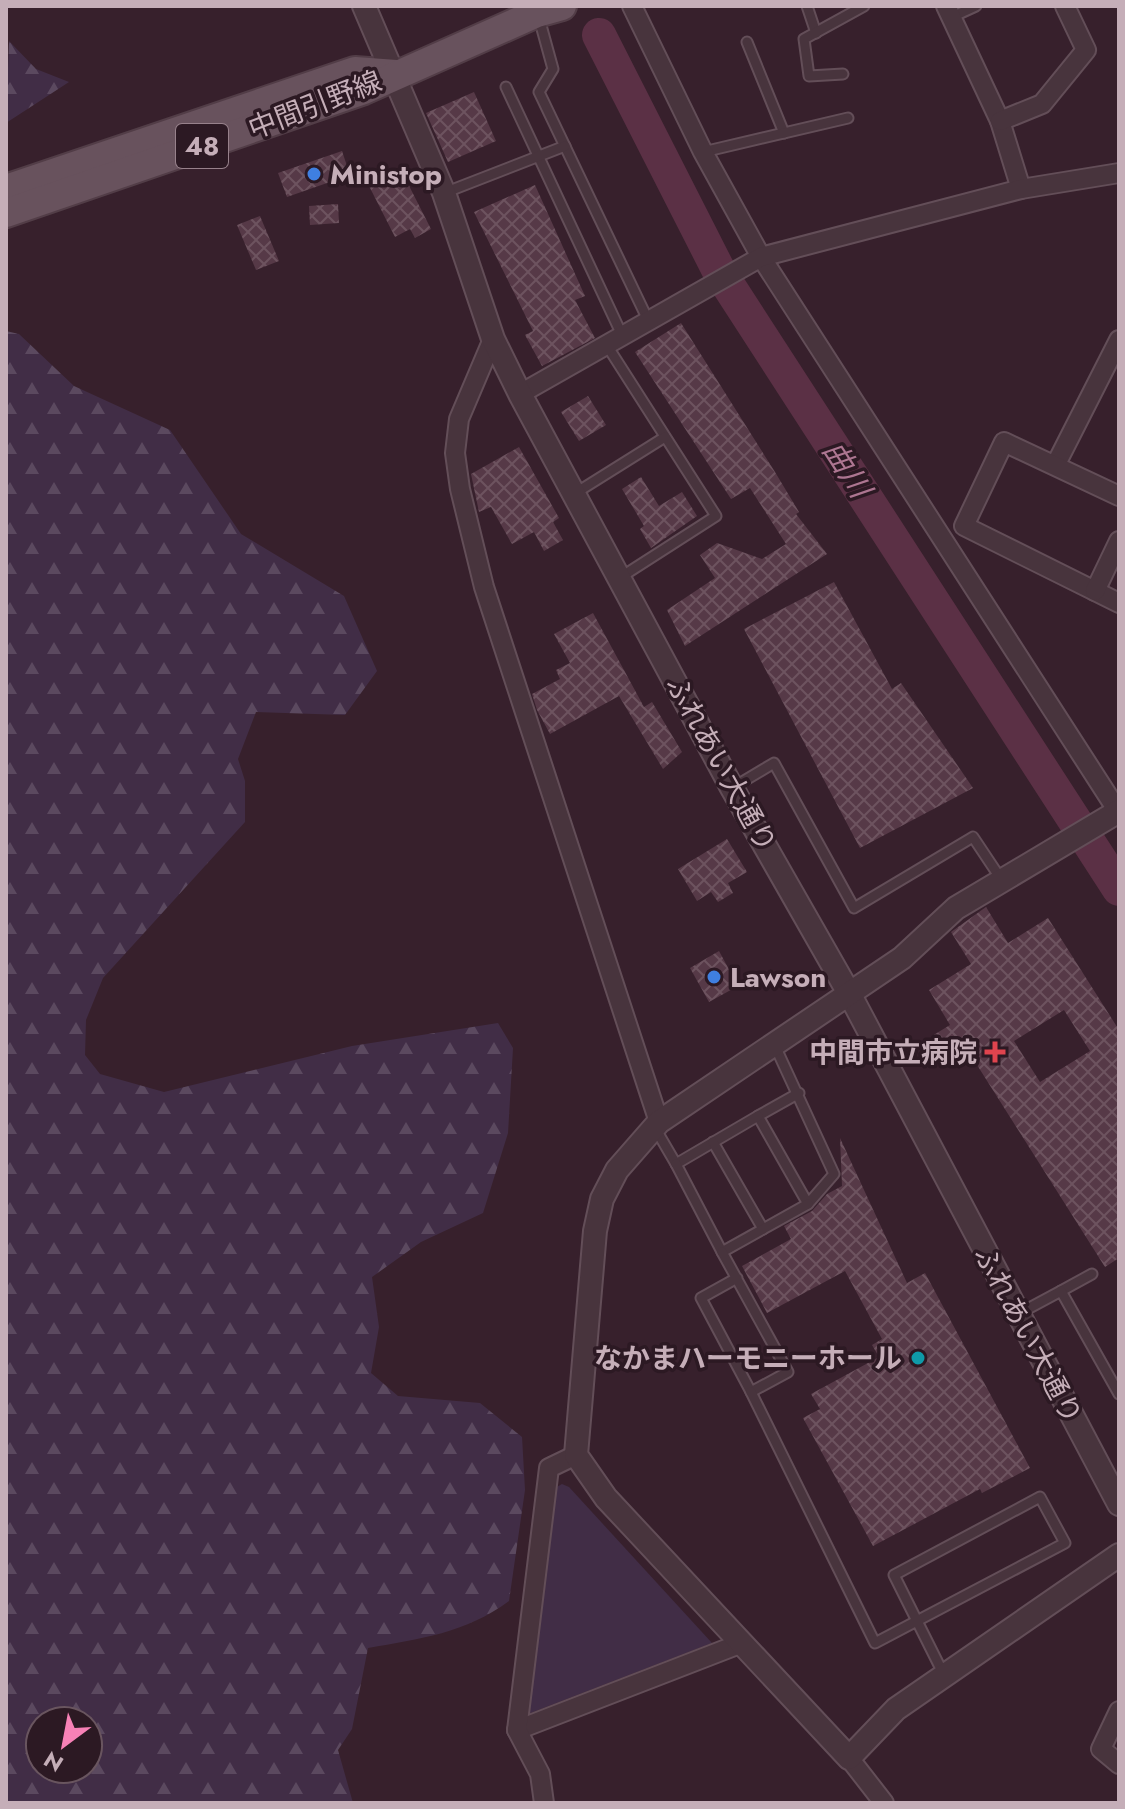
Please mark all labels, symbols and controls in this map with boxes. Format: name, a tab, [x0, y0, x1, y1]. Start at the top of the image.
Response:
street label: 中間引野線	[242, 61, 388, 149]
road number: 48	[176, 124, 228, 168]
place label: Ministop	[330, 154, 442, 195]
marker: Ministop	[305, 165, 323, 183]
water label: 曲川	[813, 432, 883, 508]
street label: ふれあい大通り	[656, 668, 786, 860]
place label: Lawson	[730, 957, 826, 998]
marker: Lawson	[705, 968, 723, 986]
place label: 中間市立病院	[809, 1032, 977, 1073]
marker: 中間市立病院	[984, 1041, 1006, 1063]
street label: ふれあい大通り	[964, 1239, 1092, 1431]
place label: なかまハーモニーホール	[594, 1338, 902, 1379]
marker: なかまハーモニーホール	[909, 1349, 927, 1367]
north arrow	[24, 1705, 104, 1785]
text: N	[38, 1744, 69, 1780]

